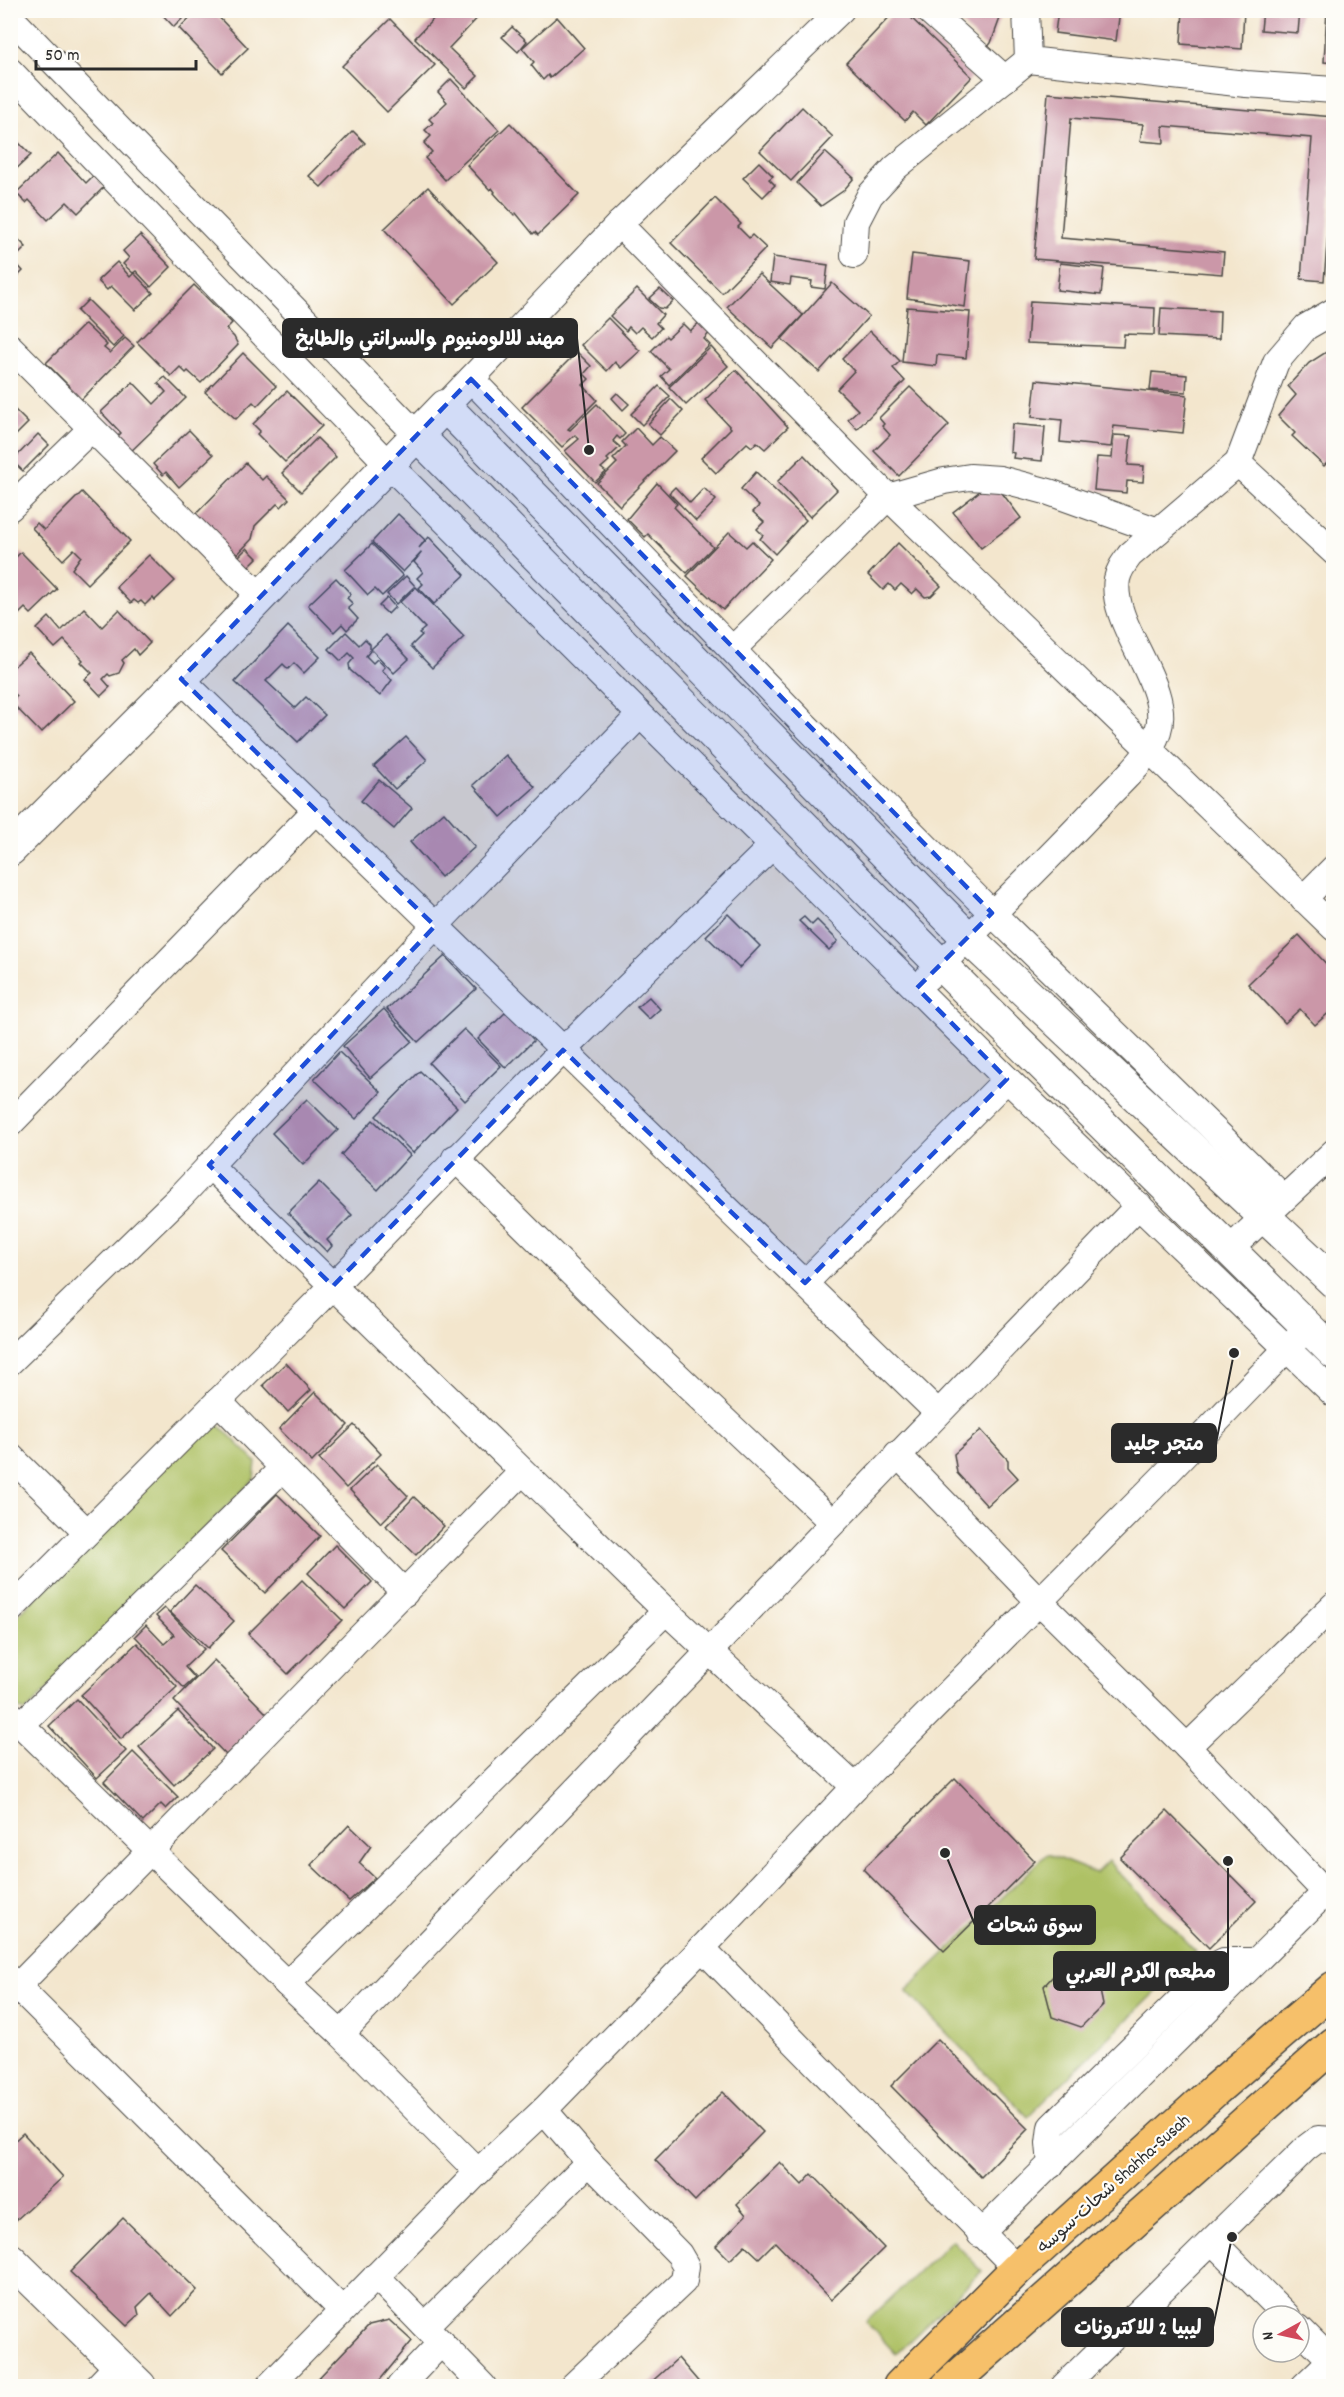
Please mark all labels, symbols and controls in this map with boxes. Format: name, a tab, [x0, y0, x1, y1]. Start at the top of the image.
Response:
scale bar	[36, 33, 196, 71]
text: 50 m	[45, 44, 80, 69]
callout: مهند للالومنيوم والسرانتي والطابخ	[283, 319, 577, 357]
text: مهند للالومنيوم والسرانتي والطابخ	[295, 327, 565, 356]
callout: متجر جليد	[1112, 1424, 1216, 1462]
text: متجر جليد	[1124, 1432, 1204, 1460]
callout: سوق شحات	[975, 1906, 1095, 1944]
text: سوق شحات	[987, 1914, 1083, 1942]
callout: مطعم الكرم العربي	[1054, 1952, 1228, 1990]
text: مطعم الكرم العربي	[1066, 1960, 1216, 1989]
street label: شحات-سوسه Shahha-Susah	[1033, 2109, 1197, 2260]
north arrow	[1251, 2304, 1311, 2364]
callout: ليبيا 2 للاكترونات	[1062, 2308, 1213, 2346]
text: ليبيا 2 للاكترونات	[1074, 2316, 1202, 2344]
text: N	[1257, 2330, 1281, 2341]

